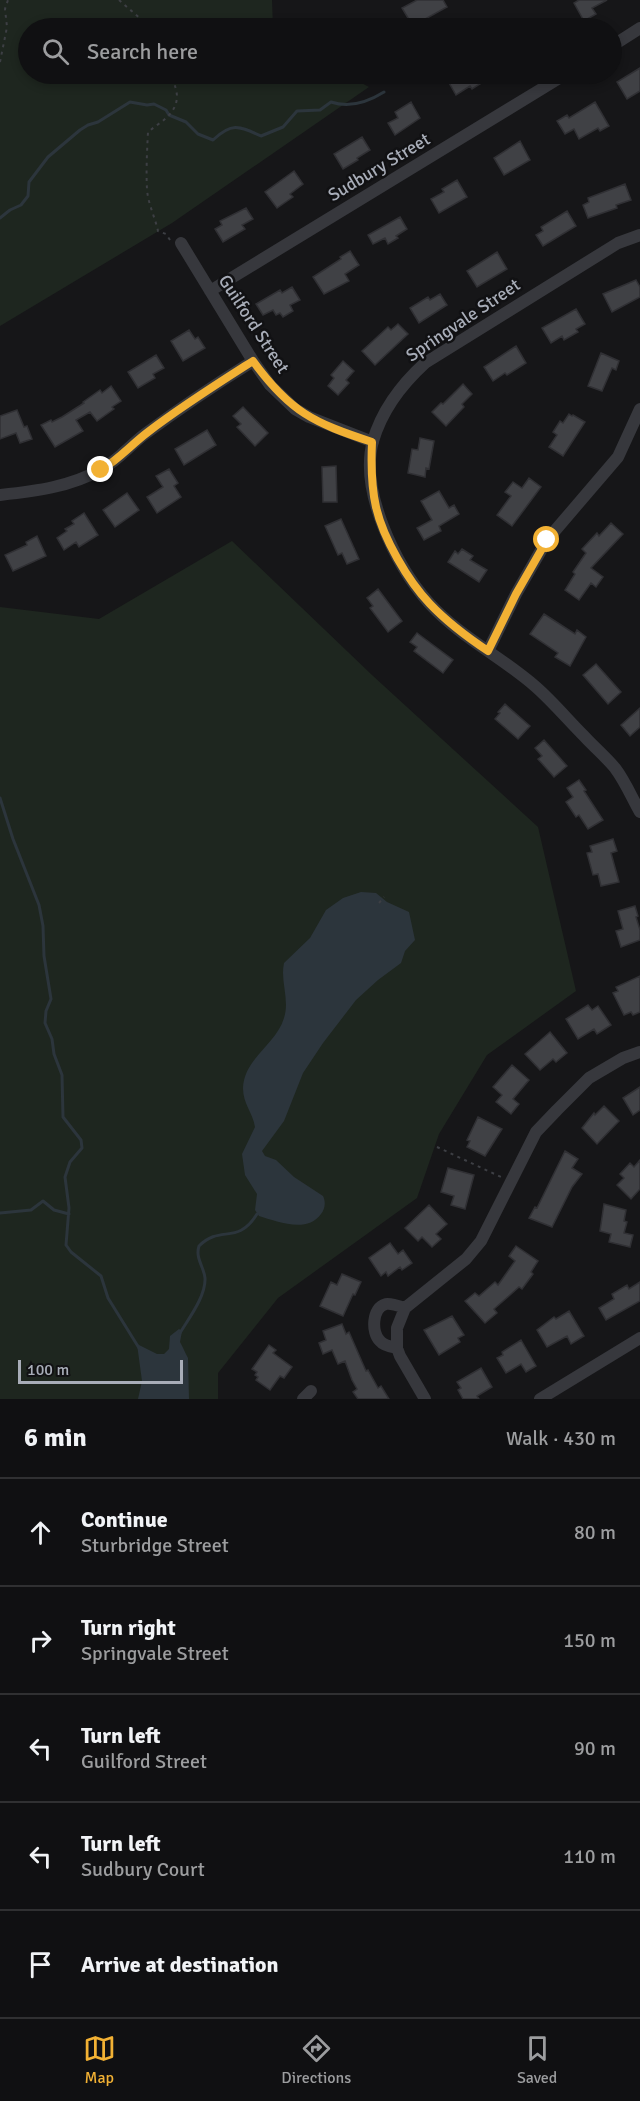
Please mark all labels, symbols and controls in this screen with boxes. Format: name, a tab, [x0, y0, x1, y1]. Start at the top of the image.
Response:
search box	[18, 18, 622, 84]
icon: search	[39, 35, 72, 68]
text: Search here	[87, 38, 198, 65]
street label: Sudbury Street	[324, 128, 434, 206]
street label: Guilford Street	[214, 270, 294, 378]
street label: Springvale Street	[402, 274, 524, 366]
route end	[87, 456, 113, 482]
route start	[533, 526, 559, 552]
scale bar	[18, 1357, 183, 1384]
text: 100 m	[27, 1360, 69, 1380]
text: 6 min	[24, 1422, 87, 1454]
text: Walk · 430 m	[506, 1426, 616, 1451]
text: Continue	[81, 1506, 168, 1533]
icon: ahead	[24, 1516, 57, 1549]
text: 80 m	[574, 1520, 616, 1545]
text: Sturbridge Street	[81, 1533, 229, 1558]
text: Turn right	[81, 1614, 176, 1641]
icon: right	[24, 1624, 57, 1657]
text: 150 m	[563, 1628, 616, 1653]
text: Springvale Street	[81, 1641, 229, 1666]
text: Turn left	[81, 1722, 161, 1749]
icon: left	[24, 1732, 57, 1765]
text: 90 m	[574, 1736, 616, 1761]
text: Guilford Street	[81, 1749, 207, 1774]
text: Turn left	[81, 1830, 161, 1857]
icon: left	[24, 1840, 57, 1873]
text: 110 m	[563, 1844, 616, 1869]
text: Sudbury Court	[81, 1857, 205, 1882]
icon: arrive	[24, 1948, 57, 1981]
text: Arrive at destination	[81, 1951, 278, 1978]
tab: Map	[83, 2032, 116, 2088]
tab: Directions	[281, 2032, 351, 2088]
tab: Saved	[517, 2032, 557, 2088]

